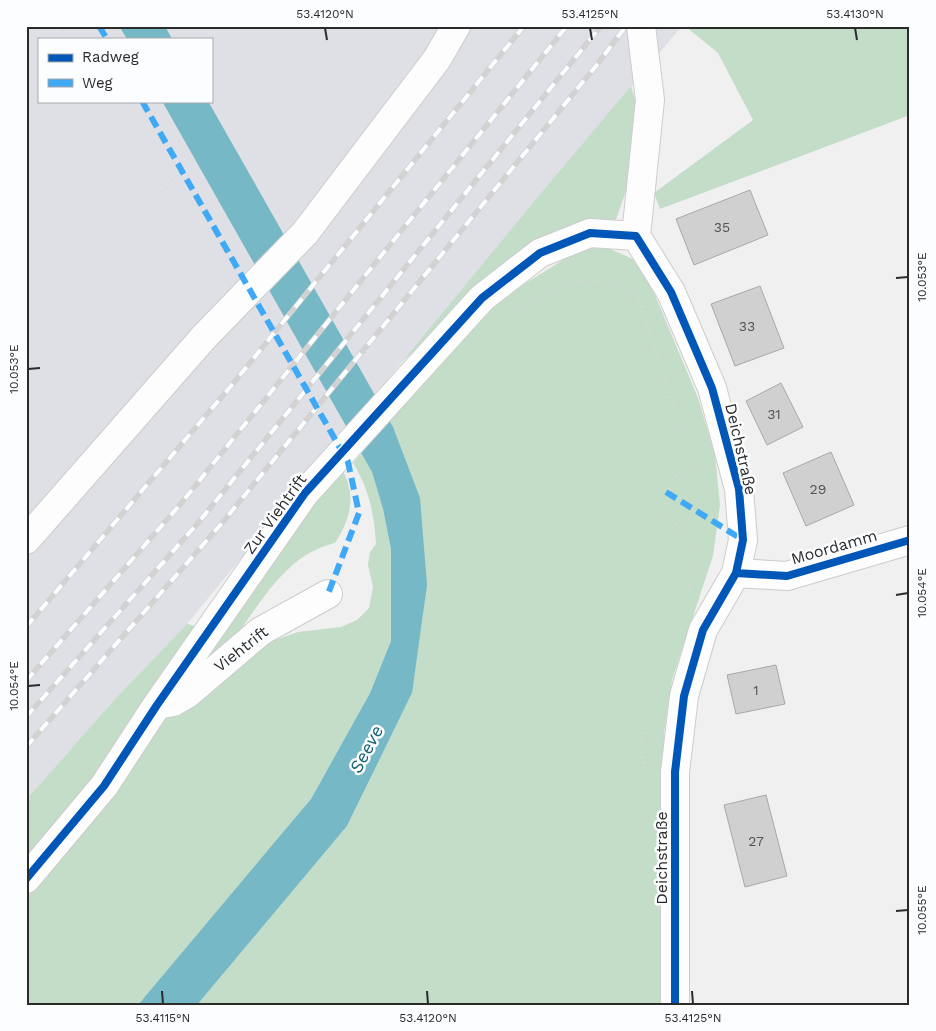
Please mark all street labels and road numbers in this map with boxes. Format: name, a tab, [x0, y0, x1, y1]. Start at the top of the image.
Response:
street label: Deichstraße	[721, 401, 761, 497]
street label: Zur Viehtrift	[240, 470, 310, 558]
street label: Moordamm	[789, 526, 879, 568]
street label: Viehtrift	[210, 622, 272, 676]
street label: Deichstraße	[652, 811, 671, 905]

